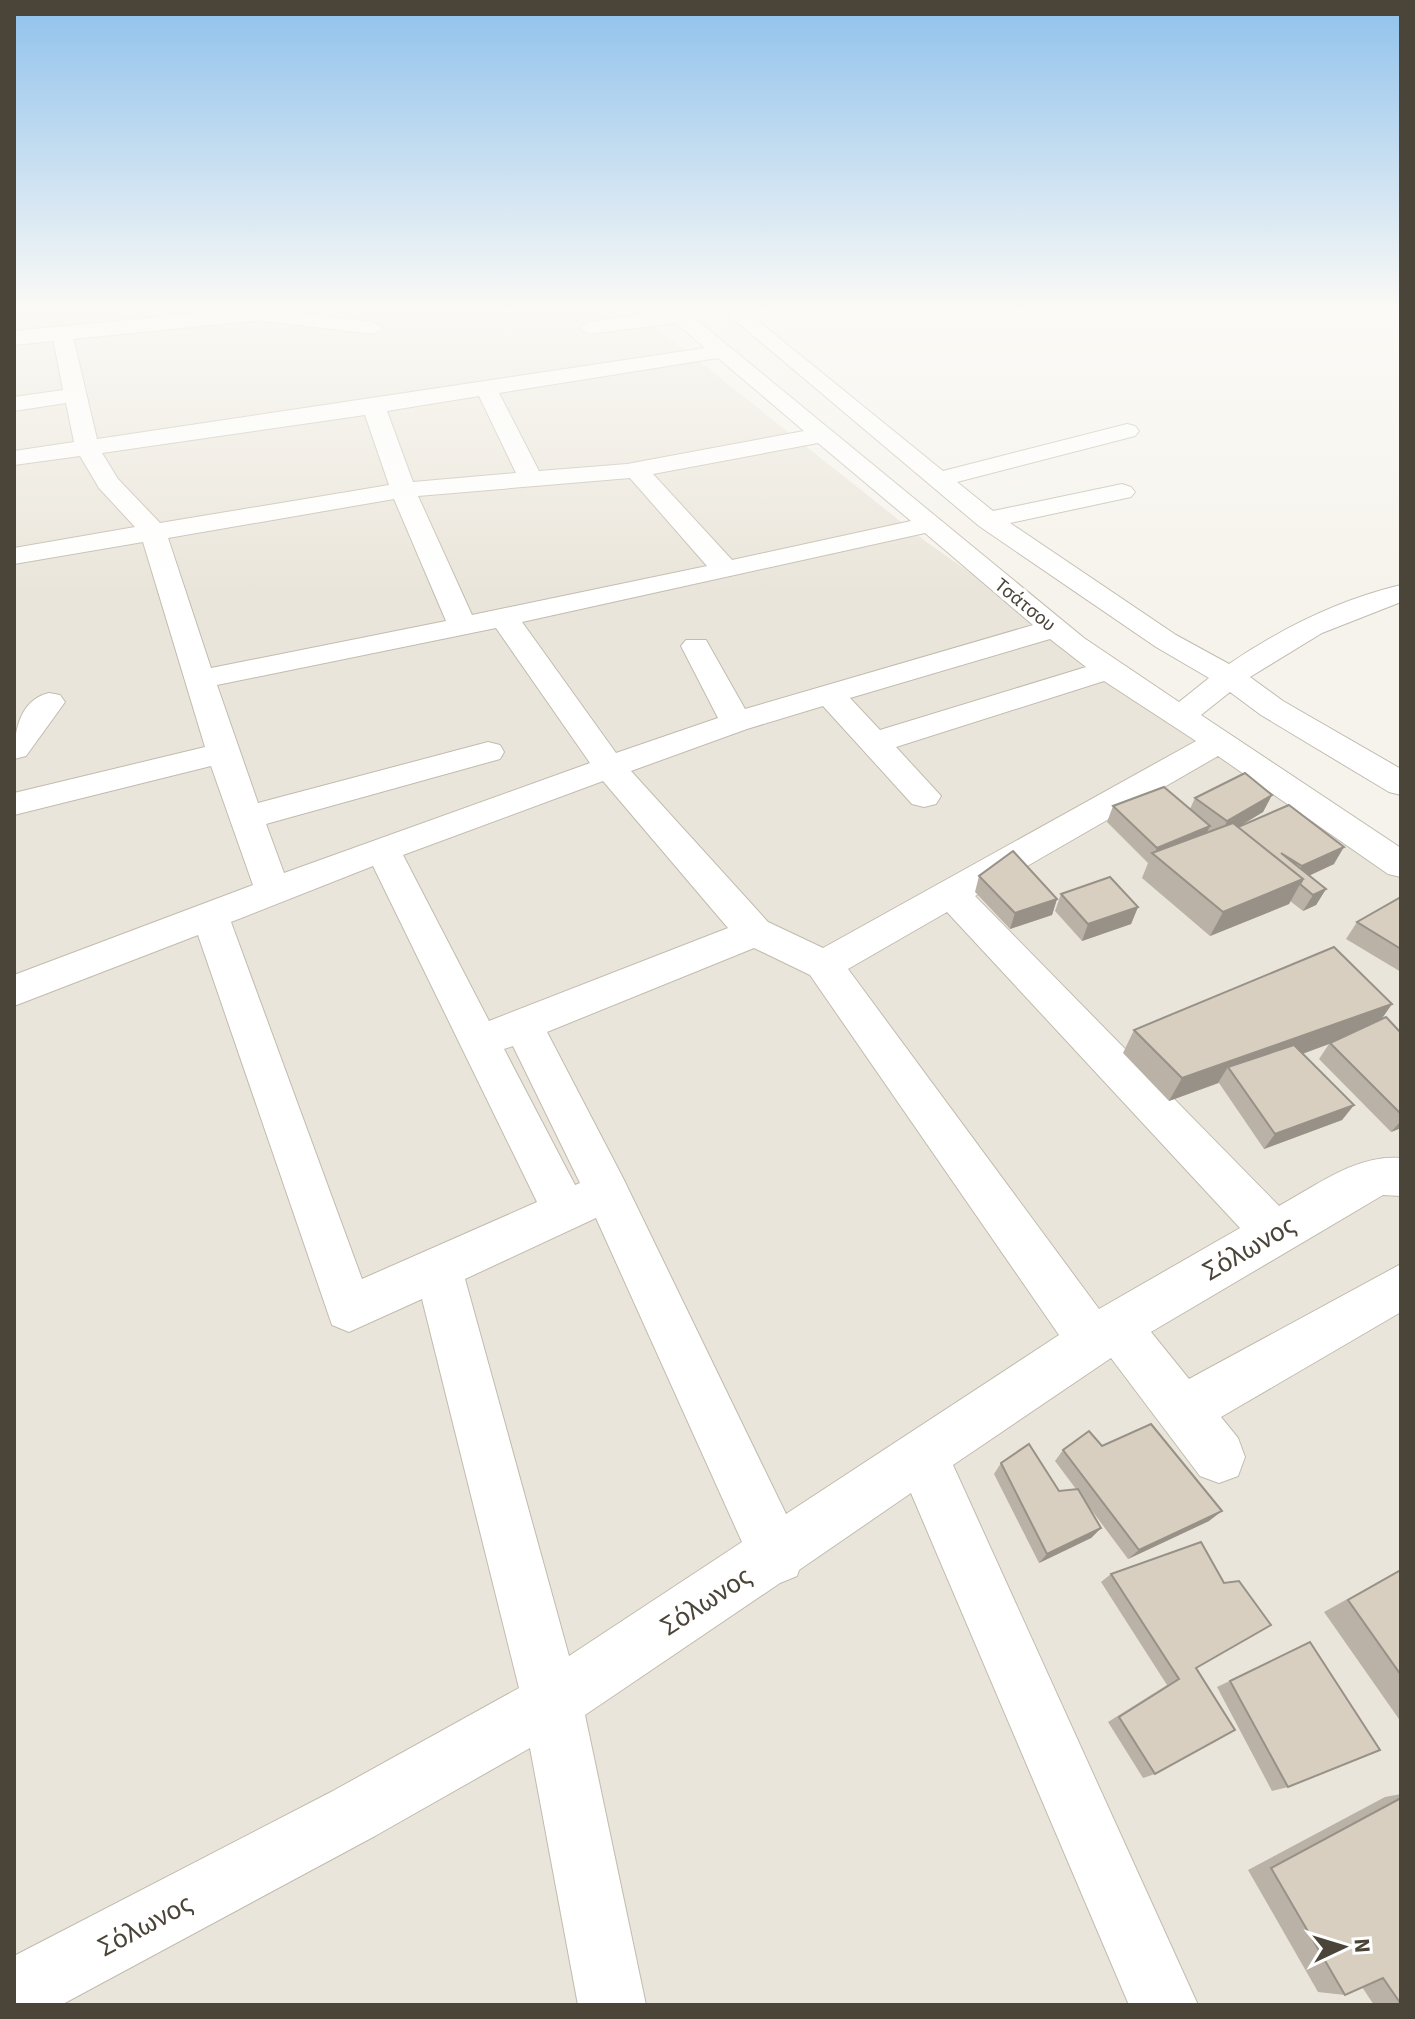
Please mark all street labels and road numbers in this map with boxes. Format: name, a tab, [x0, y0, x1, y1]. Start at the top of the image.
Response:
street label: Τσάτσου	[988, 571, 1062, 639]
street label: Σόλωνος	[1195, 1205, 1303, 1291]
street label: Σόλωνος	[652, 1556, 760, 1646]
street label: Σόλωνος	[90, 1883, 200, 1967]

